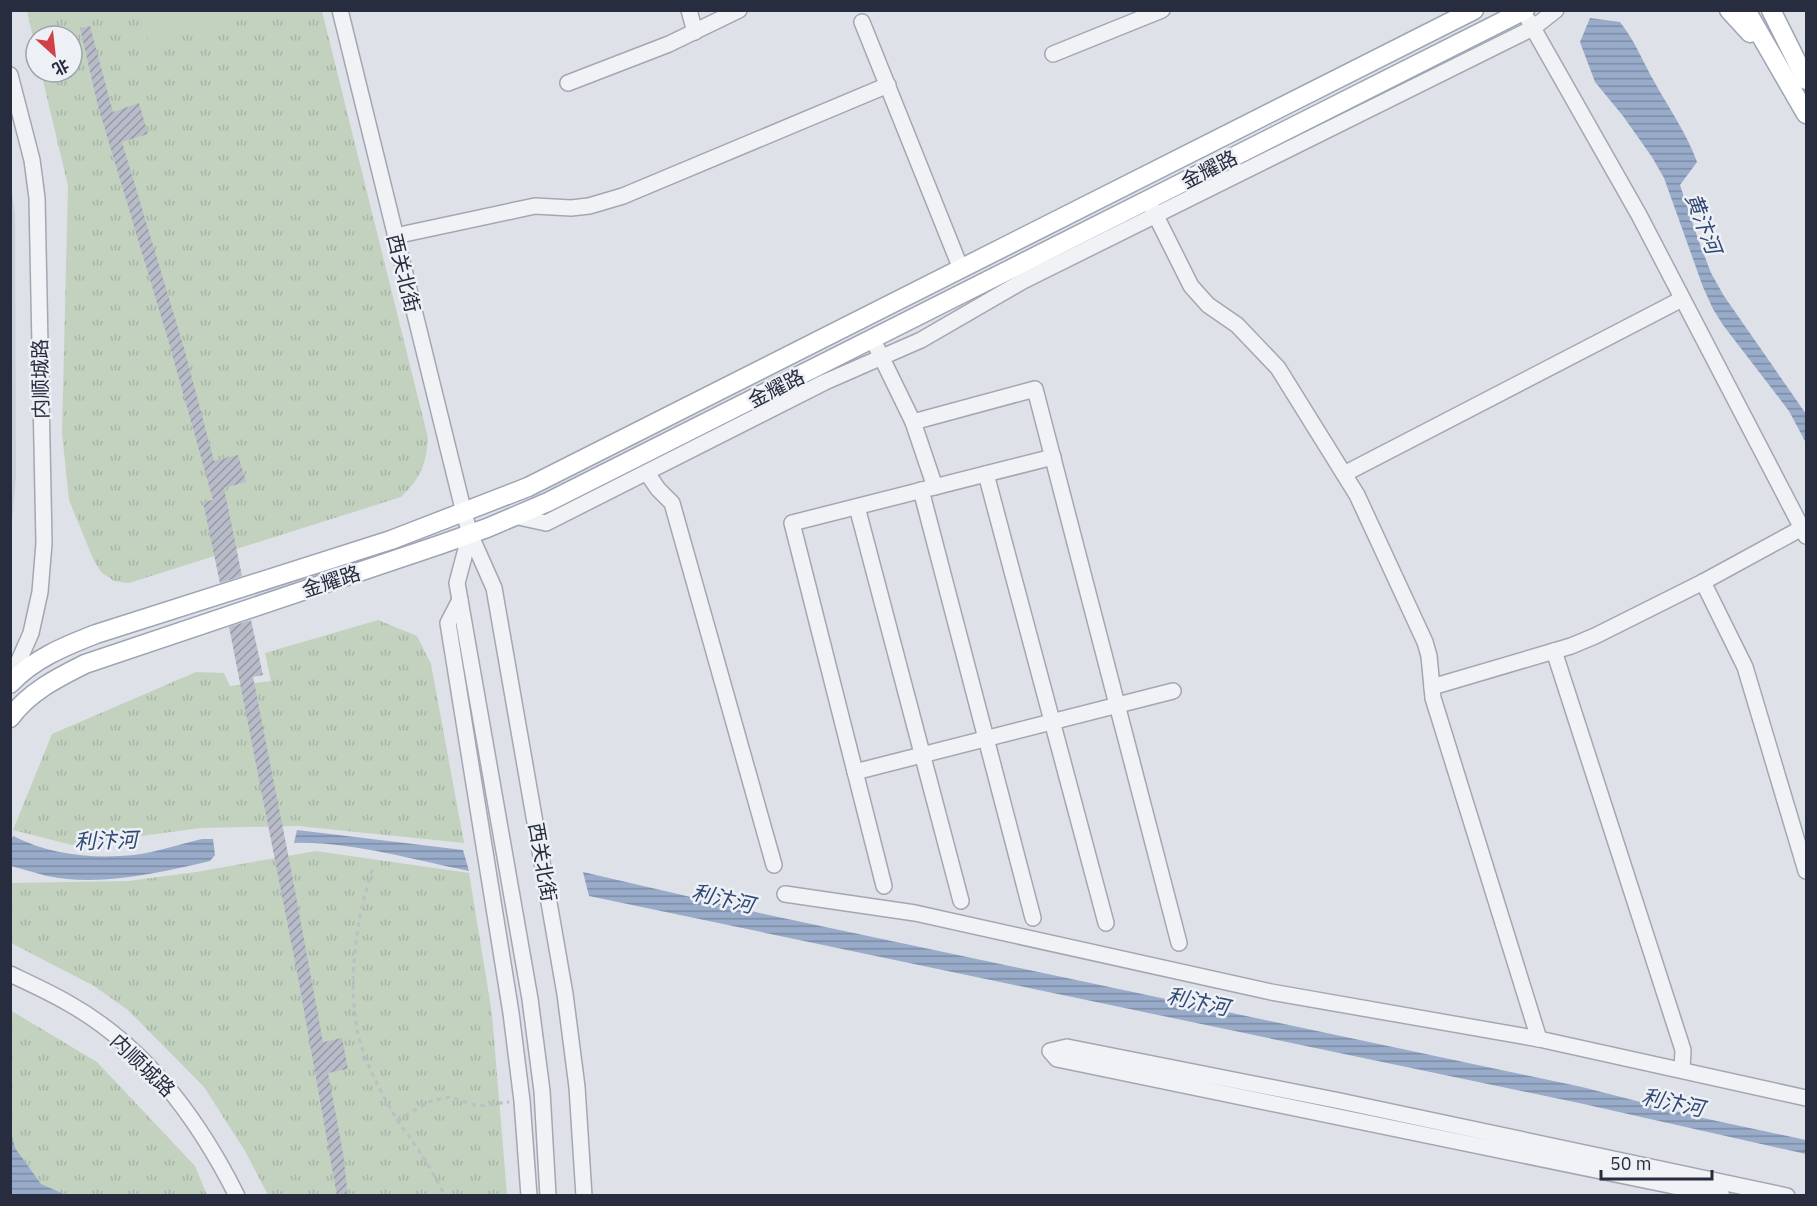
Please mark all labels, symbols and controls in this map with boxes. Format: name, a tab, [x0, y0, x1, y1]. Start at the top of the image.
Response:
north arrow	[24, 24, 84, 84]
text: 北	[49, 55, 72, 80]
street label: 金耀路	[1176, 143, 1242, 195]
water label: 黄汴河	[1680, 189, 1730, 261]
street label: 西关北街	[381, 231, 427, 315]
street label: 内顺城路	[26, 339, 54, 419]
street label: 金耀路	[743, 362, 809, 414]
street label: 金耀路	[298, 559, 364, 603]
street label: 西关北街	[523, 820, 563, 904]
water label: 利汴河	[74, 825, 142, 855]
water label: 利汴河	[689, 877, 761, 920]
water label: 利汴河	[1164, 981, 1236, 1022]
street label: 内顺城路	[105, 1028, 181, 1102]
water label: 利汴河	[1639, 1082, 1711, 1123]
scale bar	[1601, 1143, 1712, 1181]
text: 50 m	[1610, 1152, 1652, 1175]

